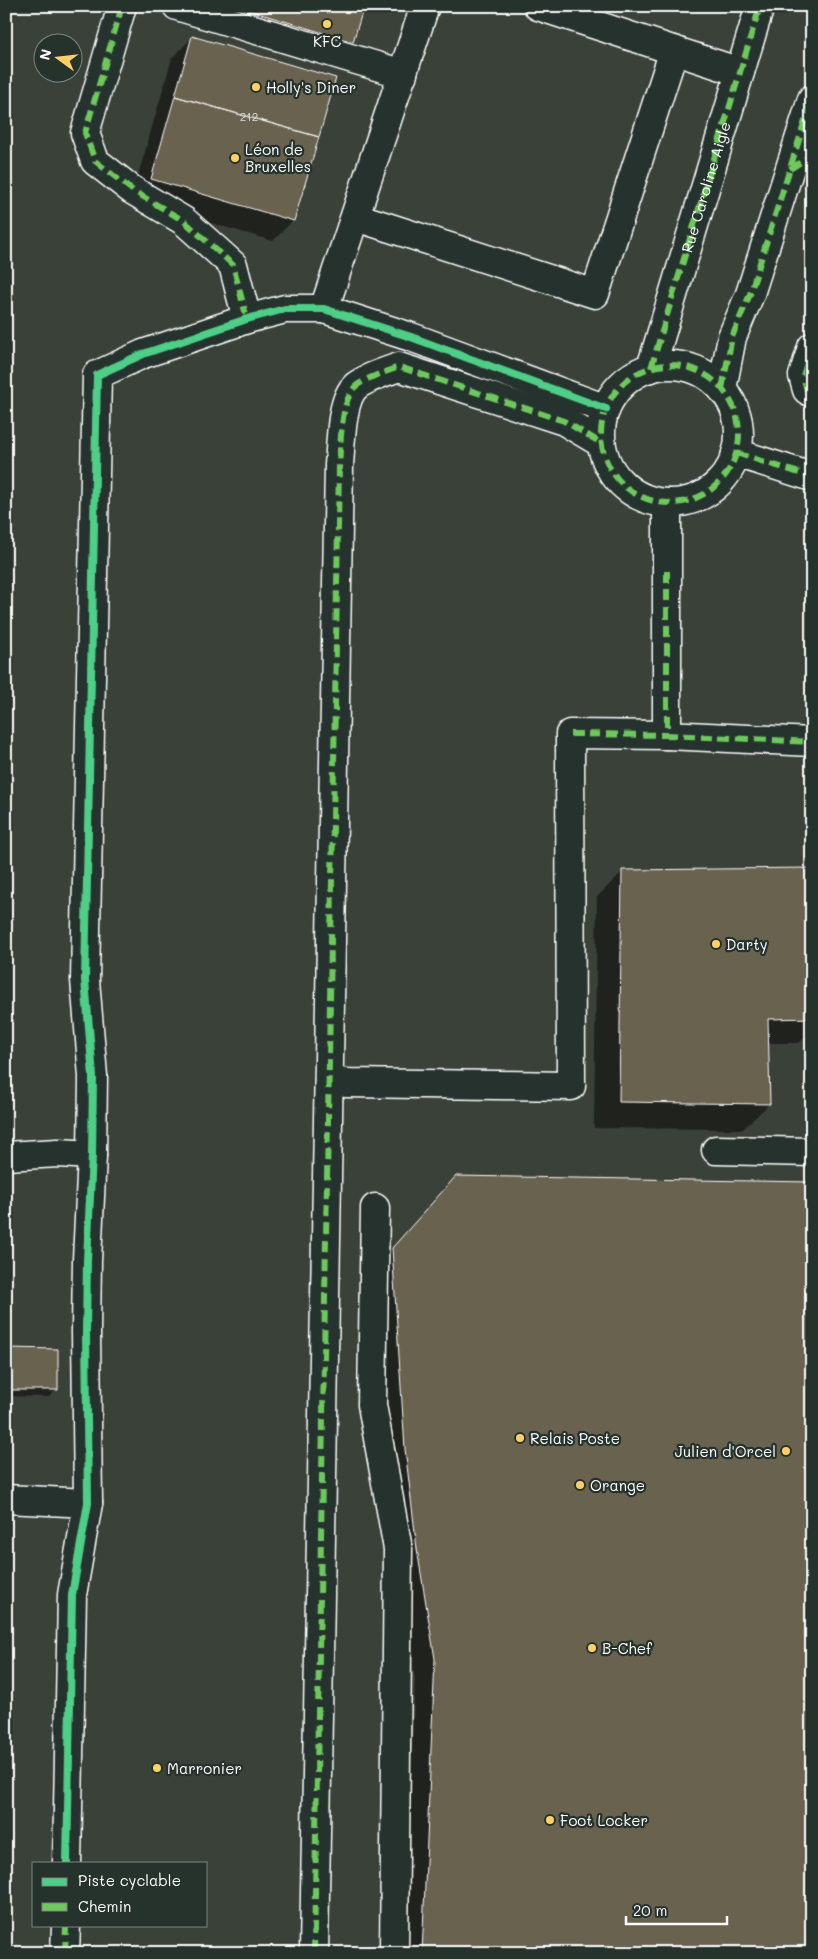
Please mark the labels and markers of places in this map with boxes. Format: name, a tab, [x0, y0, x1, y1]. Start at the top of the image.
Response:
marker: KFC	[321, 18, 333, 30]
place label: KFC	[313, 31, 341, 51]
place label: Holly's Diner	[266, 77, 356, 97]
marker: Holly's Diner	[250, 81, 262, 93]
place label: Léon de Bruxelles	[245, 139, 311, 176]
marker: Léon de Bruxelles	[229, 152, 241, 164]
place label: Darty	[726, 934, 768, 954]
marker: Darty	[710, 938, 722, 950]
place label: Relais Poste	[530, 1428, 620, 1448]
marker: Relais Poste	[514, 1432, 526, 1444]
place label: Julien d'Orcel	[675, 1441, 776, 1461]
marker: Julien d'Orcel	[780, 1445, 792, 1457]
place label: Orange	[590, 1475, 645, 1495]
marker: Orange	[574, 1479, 586, 1491]
place label: B-Chef	[602, 1638, 653, 1658]
marker: B-Chef	[586, 1642, 598, 1654]
place label: Marronier	[167, 1758, 242, 1778]
marker: Marronier	[151, 1762, 163, 1774]
place label: Foot Locker	[560, 1810, 648, 1830]
marker: Foot Locker	[544, 1814, 556, 1826]

